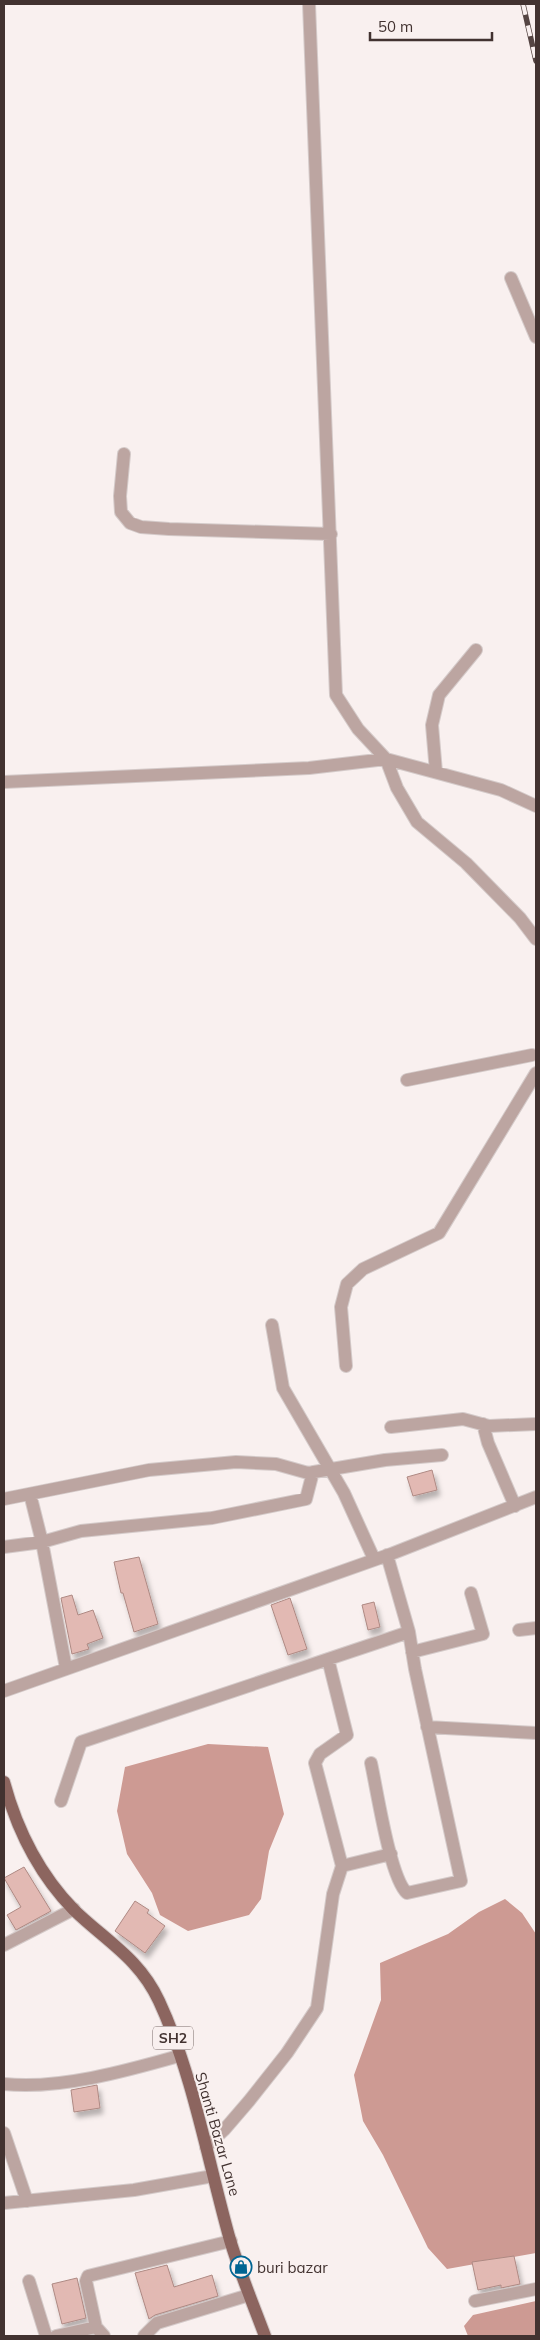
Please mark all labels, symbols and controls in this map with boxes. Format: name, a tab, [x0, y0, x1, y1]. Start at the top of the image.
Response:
scale bar	[370, 10, 492, 42]
text: 50 m	[378, 17, 413, 36]
road number: SH2	[153, 2026, 193, 2050]
street label: Shanti Bazar Lane	[191, 2070, 245, 2198]
shop icon: buri bazar	[229, 2255, 253, 2279]
place label: buri bazar	[257, 2258, 328, 2277]

